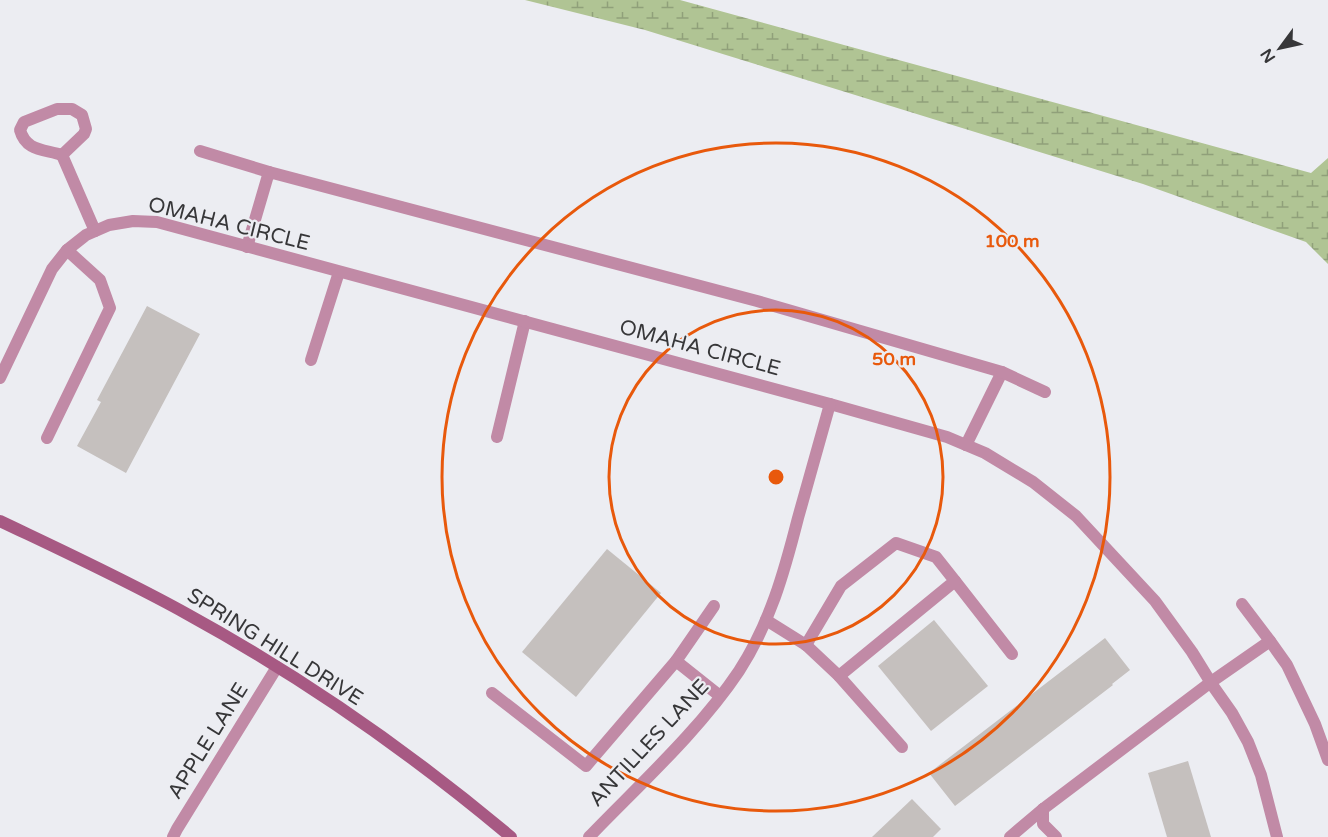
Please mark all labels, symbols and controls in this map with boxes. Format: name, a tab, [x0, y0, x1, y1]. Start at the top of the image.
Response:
north arrow	[1250, 18, 1310, 78]
text: N	[1256, 45, 1280, 66]
street label: OMAHA CIRCLE	[146, 192, 312, 256]
text: 100 m	[984, 230, 1040, 252]
street label: OMAHA CIRCLE	[617, 314, 783, 382]
text: 50 m	[872, 348, 916, 370]
centre of rings	[766, 467, 786, 487]
street label: SPRING HILL DRIVE	[183, 583, 367, 711]
street label: ANTILLES LANE	[584, 674, 714, 812]
street label: APPLE LANE	[162, 678, 254, 804]

